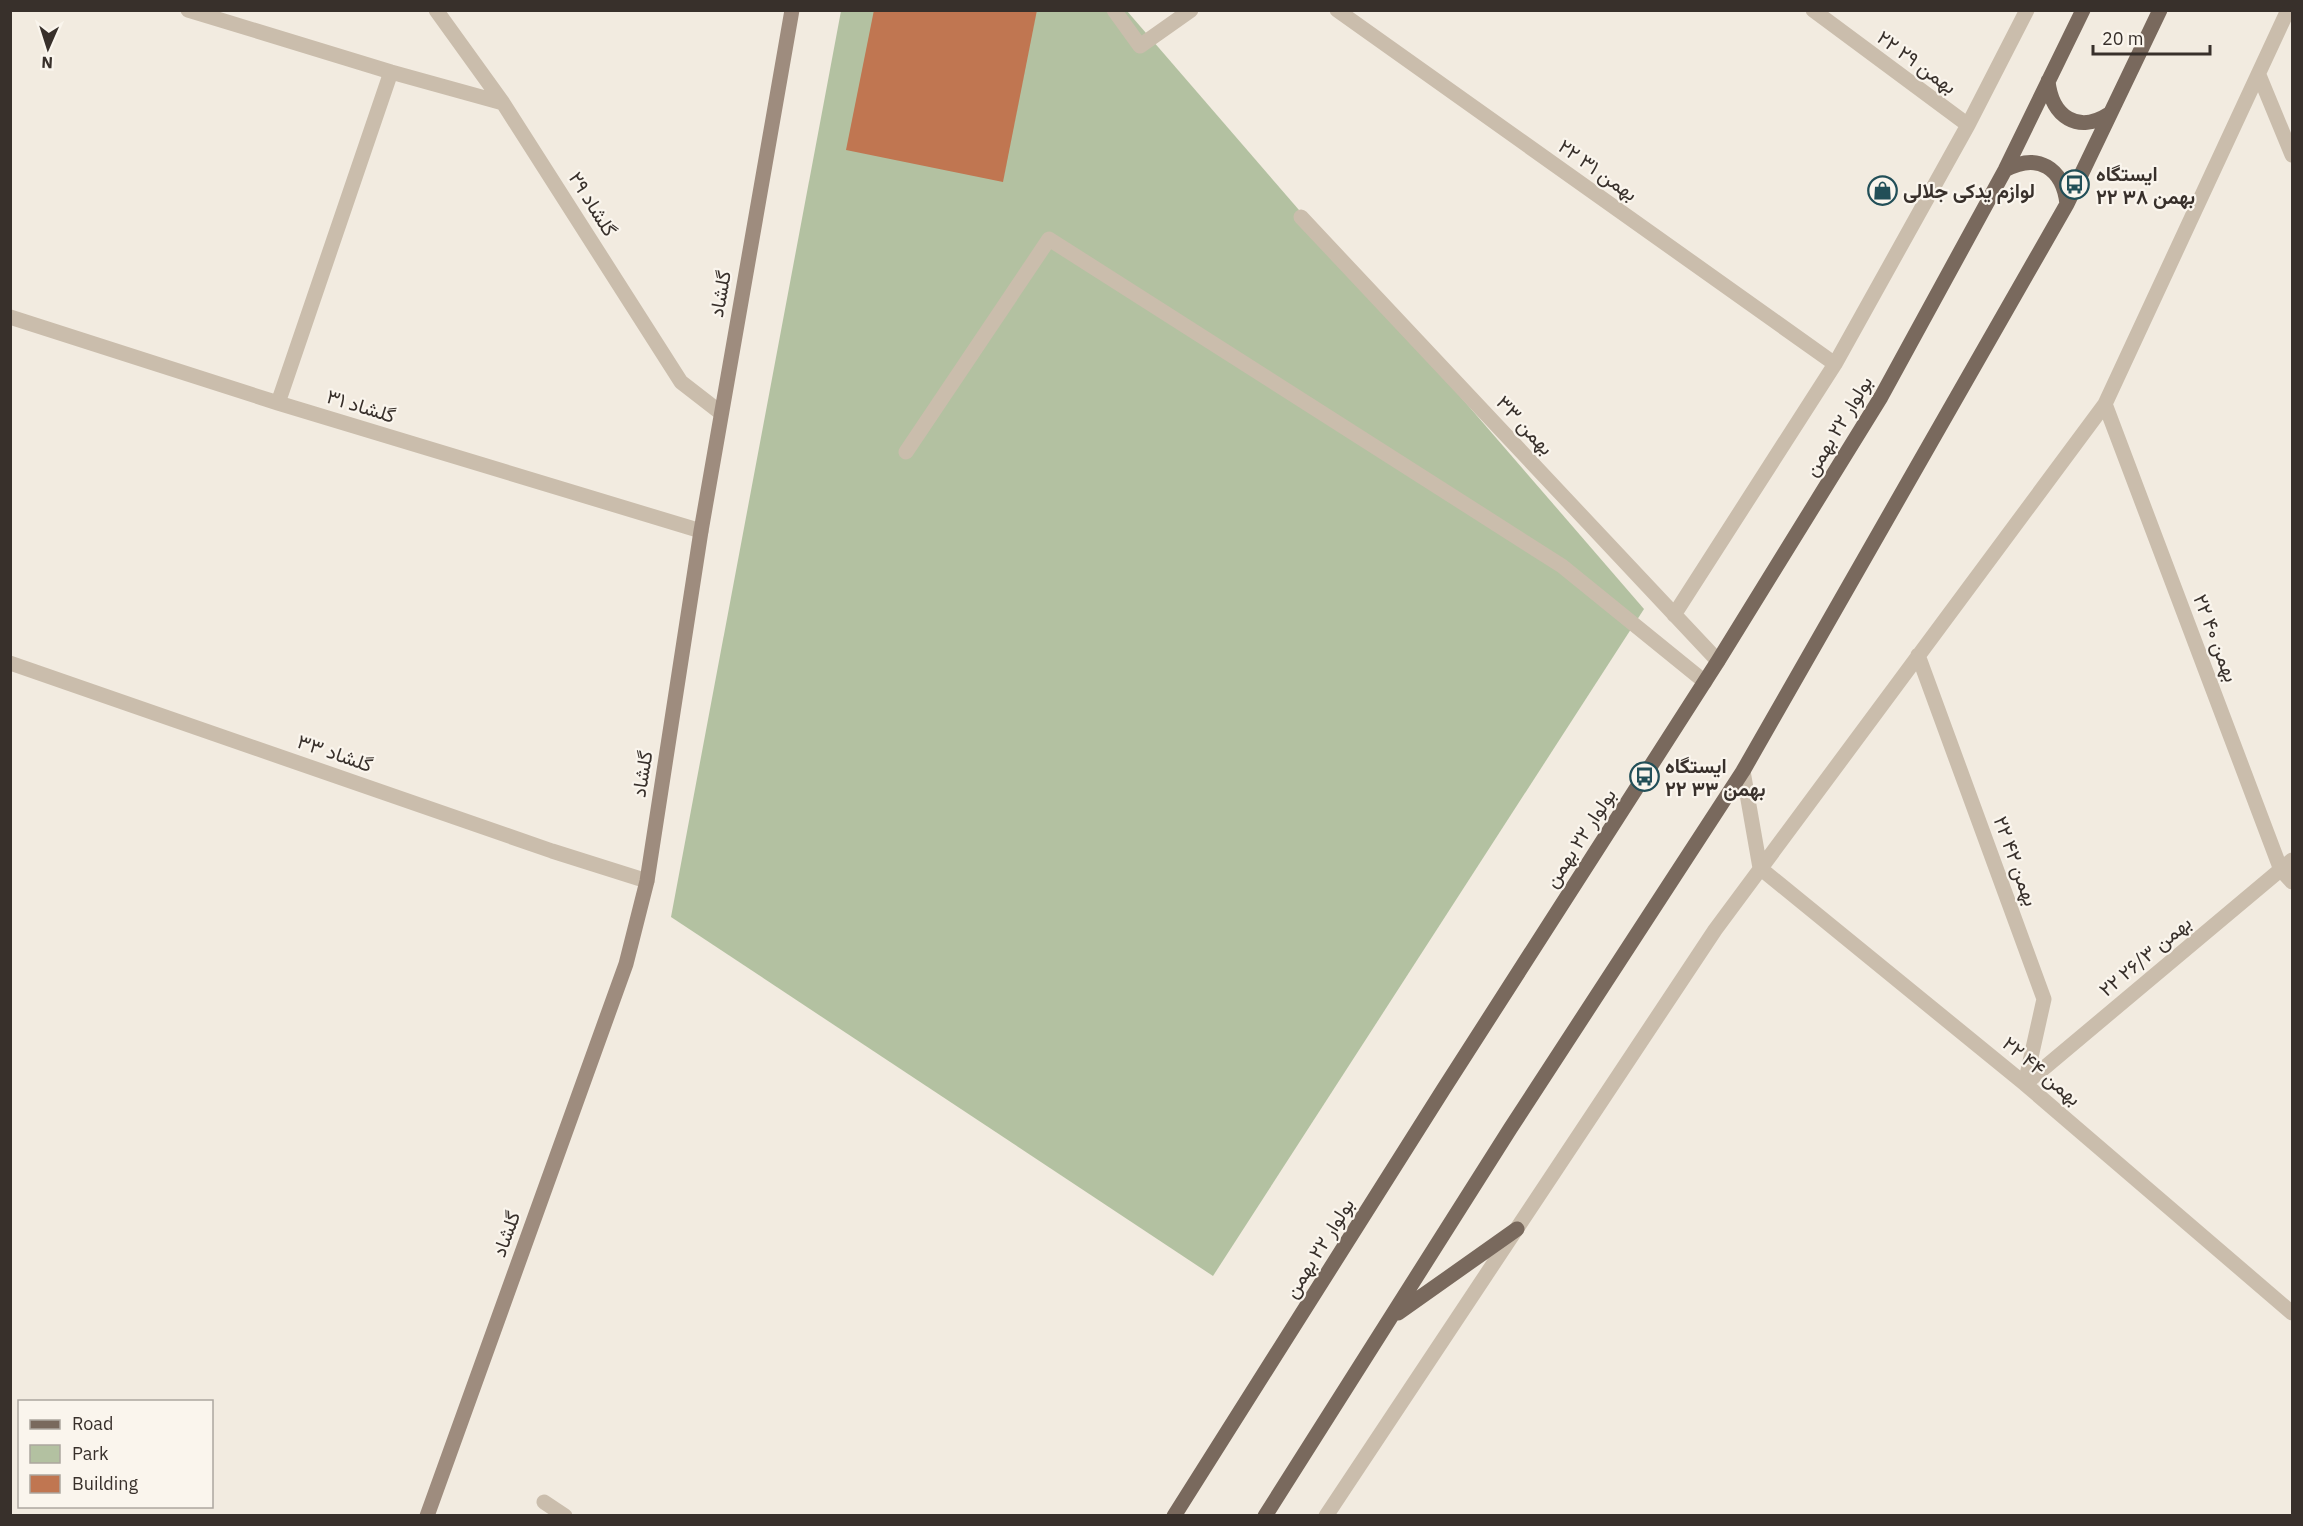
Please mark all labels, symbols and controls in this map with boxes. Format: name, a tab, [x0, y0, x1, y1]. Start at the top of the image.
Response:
north arrow	[18, 18, 78, 78]
scale bar	[2093, 18, 2210, 56]
street label: ۲۲ بهمن ۲۹	[1872, 24, 1963, 100]
text: 20 m	[2102, 27, 2144, 50]
text: N	[41, 53, 54, 73]
street label: ۲۲ بهمن ۳۱	[1553, 132, 1643, 207]
place label: ایستگاه ۲۲ بهمن ۳۸	[2096, 160, 2195, 210]
street label: گلشاد ۲۹	[563, 166, 624, 241]
bus stop icon: ایستگاه ۲۲ بهمن ۳۸	[2059, 169, 2091, 201]
shop icon: لوازم یدکی جلالی	[1866, 175, 1898, 207]
place label: لوازم یدکی جلالی	[1903, 177, 2035, 204]
street label: گلشاد	[702, 268, 737, 319]
street label: بولوار ۲۲ بهمن	[1797, 370, 1878, 481]
street label: گلشاد ۳۱	[323, 382, 399, 429]
street label: بهمن ۳۳	[1491, 389, 1560, 460]
street label: ۲۲ بهمن ۴۰	[2187, 590, 2246, 686]
street label: گلشاد ۳۳	[294, 727, 377, 778]
street label: گلشاد	[625, 749, 659, 799]
place label: ایستگاه ۲۲ بهمن ۳۳	[1665, 752, 1766, 802]
bus stop icon: ایستگاه ۲۲ بهمن ۳۳	[1628, 761, 1660, 793]
street label: بولوار ۲۲ بهمن	[1537, 783, 1622, 892]
street label: ۲۲ بهمن ۴۲	[1988, 812, 2045, 910]
street label: ۲۲ بهمن ۲۶/۳	[2093, 909, 2197, 1002]
street label: ۲۲ بهمن ۴۴	[1997, 1030, 2087, 1111]
street label: بولوار ۲۲ بهمن	[1277, 1193, 1360, 1303]
street label: گلشاد	[485, 1207, 526, 1260]
legend	[18, 1400, 213, 1508]
text: Road	[72, 1412, 113, 1435]
text: Park	[72, 1442, 109, 1465]
text: Building	[72, 1472, 139, 1495]

